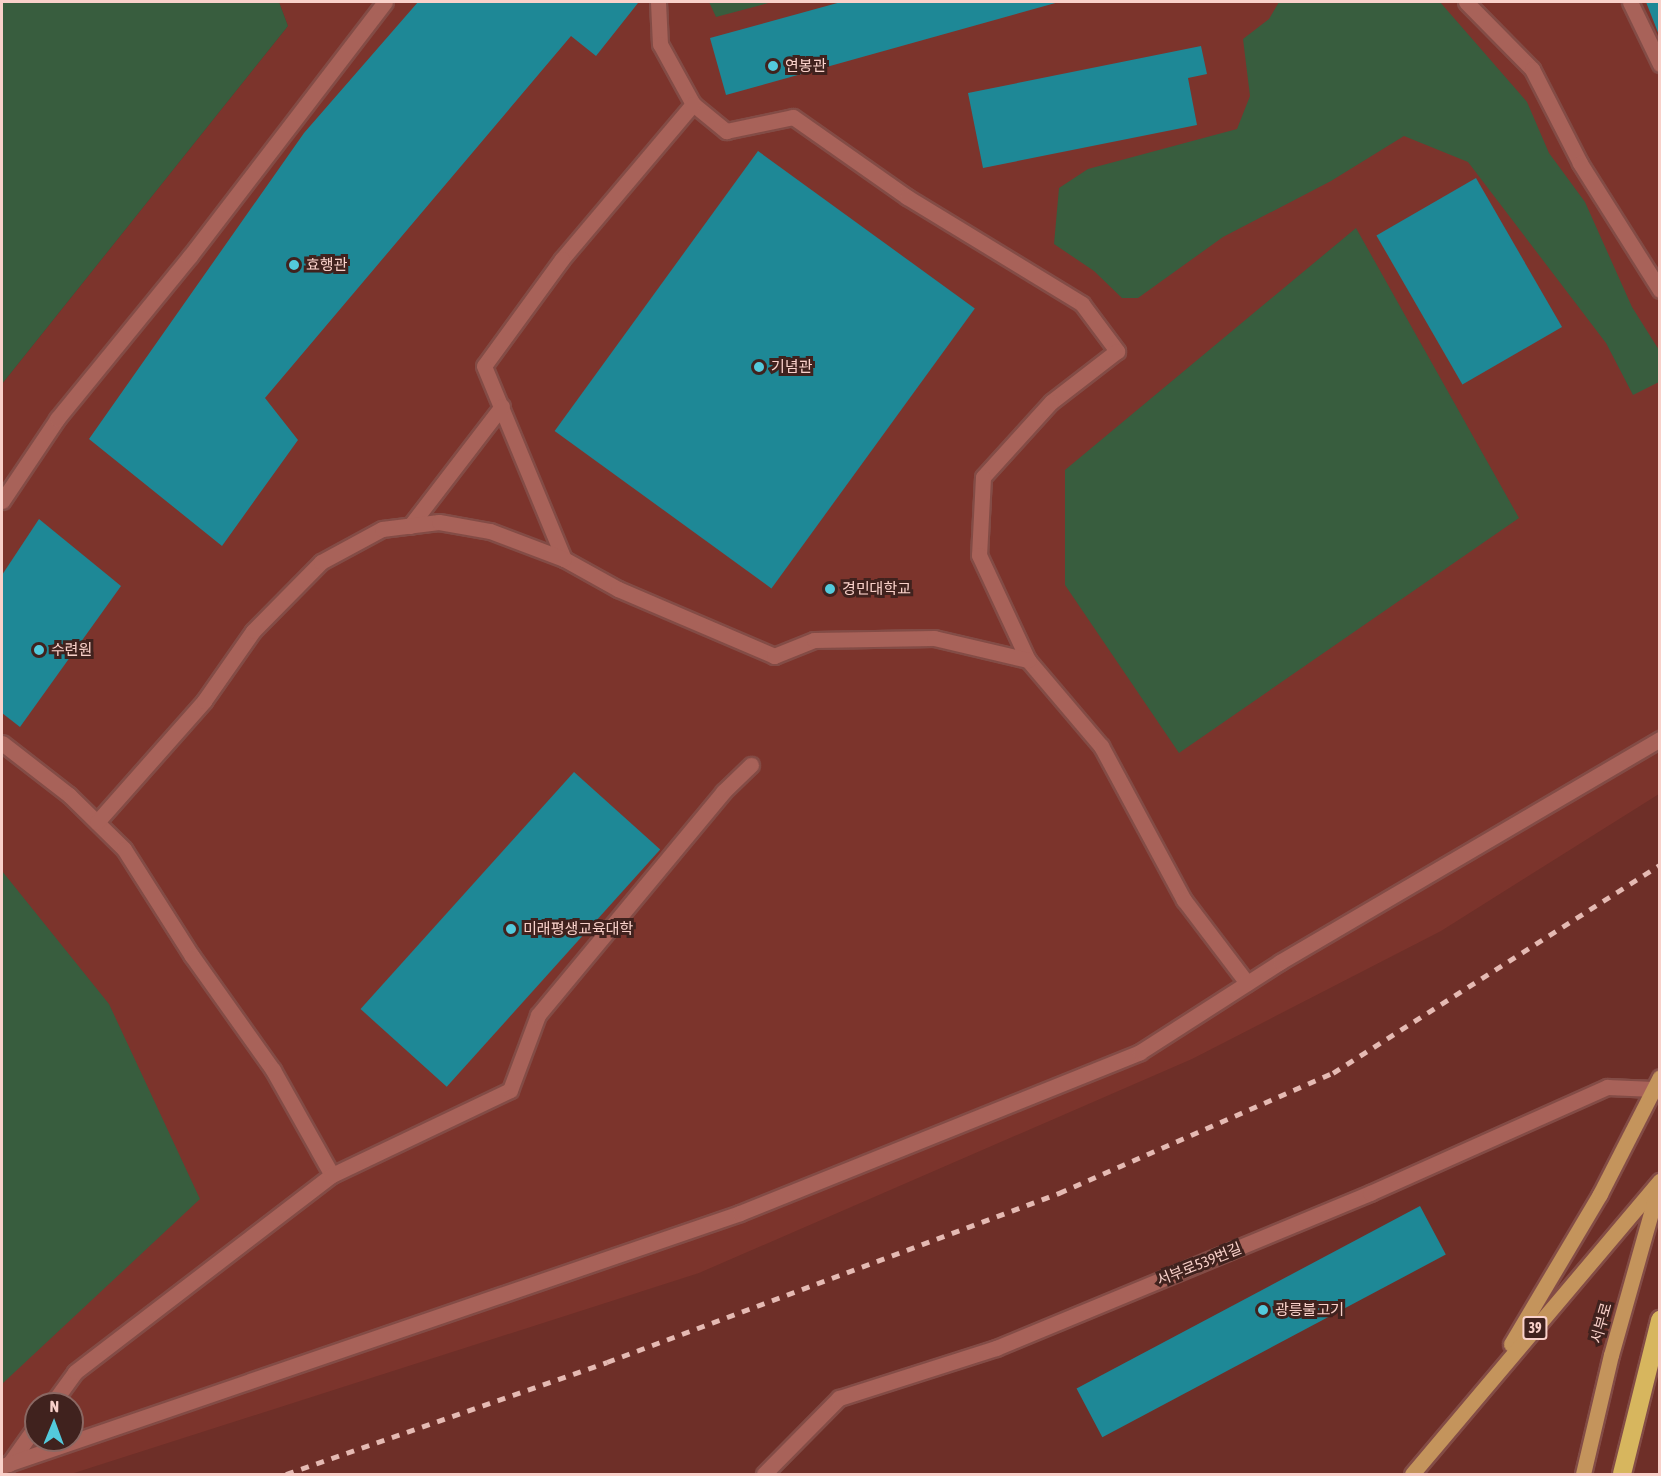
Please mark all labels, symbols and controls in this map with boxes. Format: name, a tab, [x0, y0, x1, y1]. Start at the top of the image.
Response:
place label: 연봉관	[785, 57, 826, 75]
marker: 연봉관	[766, 59, 780, 73]
place label: 효행관	[306, 256, 347, 274]
marker: 효행관	[287, 258, 301, 272]
place label: 기념관	[771, 358, 812, 376]
marker: 기념관	[752, 360, 766, 374]
place label: 경민대학교	[842, 580, 911, 598]
marker: 경민대학교	[823, 582, 837, 596]
place label: 수련원	[51, 641, 92, 659]
marker: 수련원	[32, 643, 46, 657]
place label: 미래평생교육대학	[523, 920, 633, 938]
marker: 미래평생교육대학	[504, 922, 518, 936]
street label: 서부로539번길	[1154, 1239, 1244, 1289]
place label: 광릉불고기	[1275, 1301, 1344, 1319]
street label: 서부로	[1587, 1301, 1615, 1345]
marker: 광릉불고기	[1256, 1303, 1270, 1317]
road number: 39	[1522, 1317, 1549, 1339]
north arrow	[24, 1392, 84, 1452]
text: N	[49, 1397, 59, 1415]

